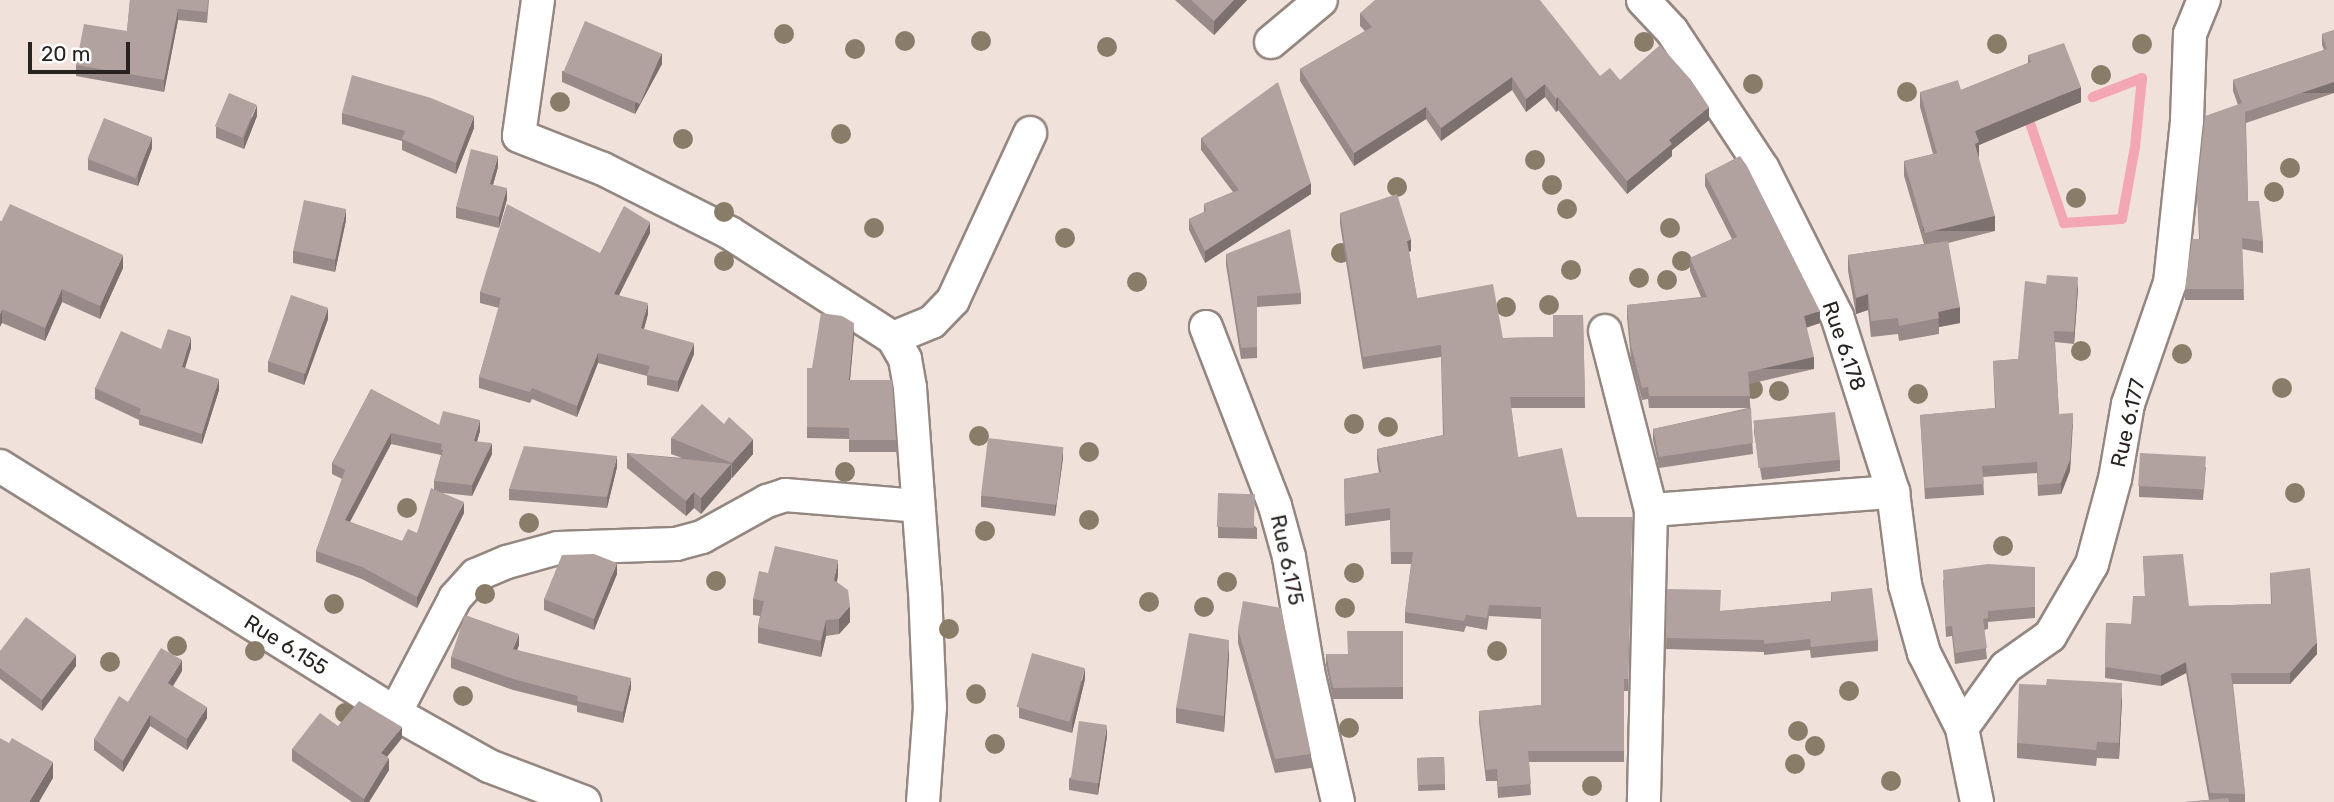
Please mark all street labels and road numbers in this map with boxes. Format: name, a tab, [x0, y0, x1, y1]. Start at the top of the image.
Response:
street label: Rue 6.178	[1817, 298, 1871, 394]
street label: Rue 6.177	[2106, 376, 2150, 470]
street label: Rue 6.175	[1265, 512, 1309, 608]
street label: Rue 6.155	[240, 609, 332, 681]

